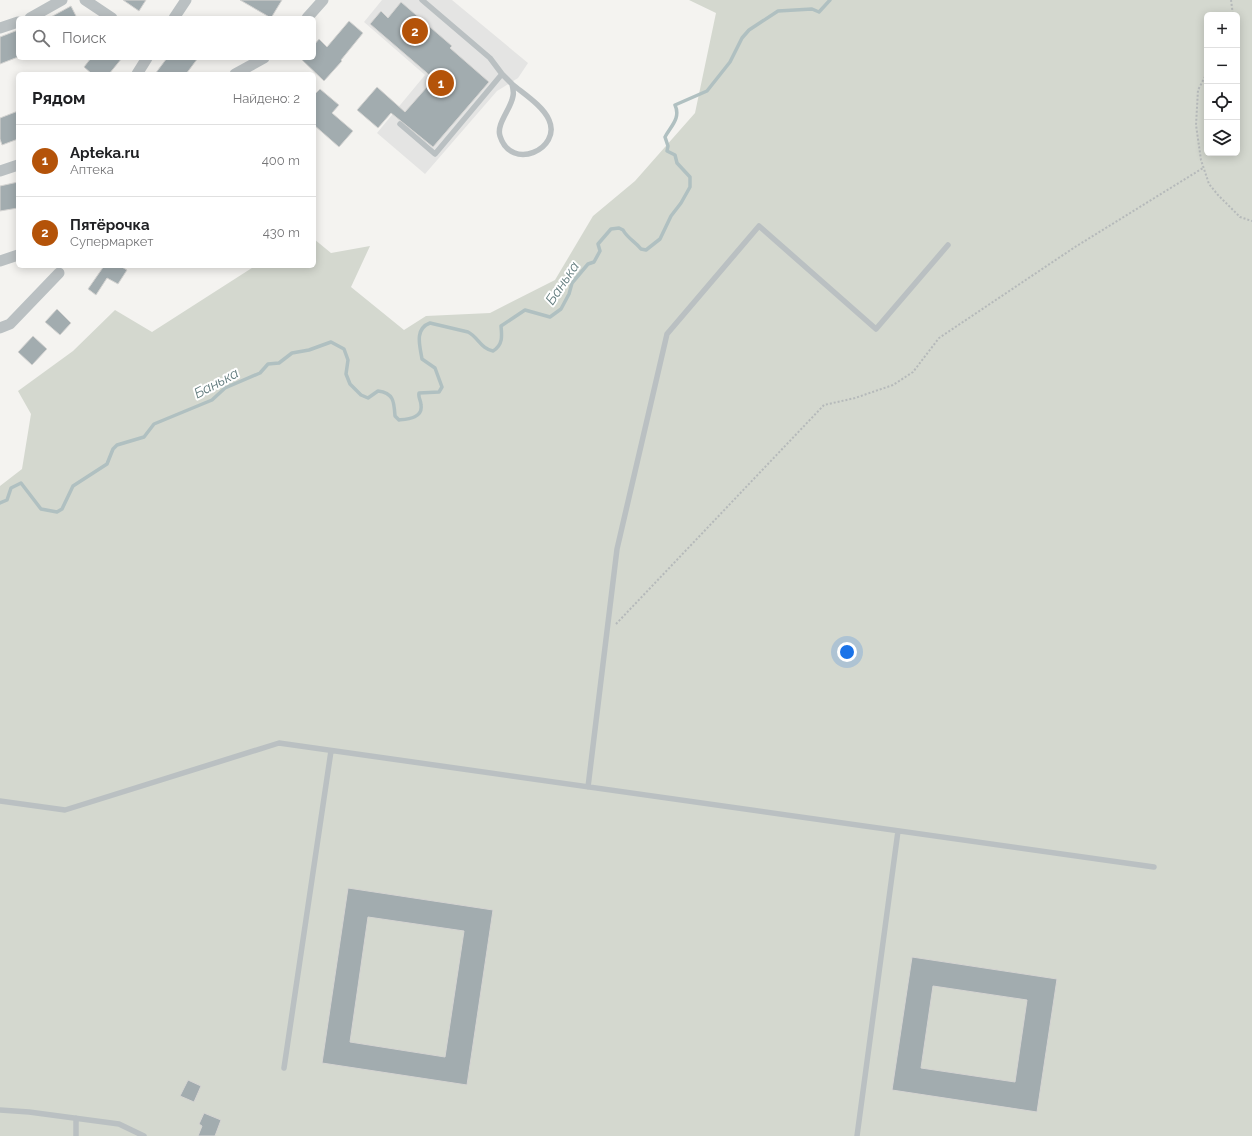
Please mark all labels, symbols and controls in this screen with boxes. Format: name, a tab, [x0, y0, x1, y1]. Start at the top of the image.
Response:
map controls	[1204, 12, 1240, 156]
button: +	[1204, 12, 1240, 48]
search box	[16, 16, 316, 60]
pin: 2	[402, 16, 428, 46]
icon: search	[30, 27, 52, 49]
text: Поиск	[62, 29, 107, 47]
button: −	[1204, 48, 1240, 84]
pin: 1	[428, 68, 454, 98]
button: locate	[1204, 84, 1240, 120]
text: Рядом	[32, 88, 85, 108]
text: Найдено: 2	[233, 91, 300, 106]
button: layers	[1204, 120, 1240, 156]
text: Apteka.ru	[70, 144, 140, 162]
text: 1	[42, 153, 48, 168]
text: 400 m	[262, 153, 300, 168]
text: Аптека	[70, 162, 114, 177]
text: Пятёрочка	[70, 216, 150, 234]
text: 2	[41, 225, 49, 240]
text: 430 m	[263, 225, 300, 240]
text: Супермаркет	[70, 234, 153, 249]
water label: Банька	[542, 259, 582, 307]
water label: Банька	[191, 365, 241, 401]
your location	[837, 642, 857, 662]

